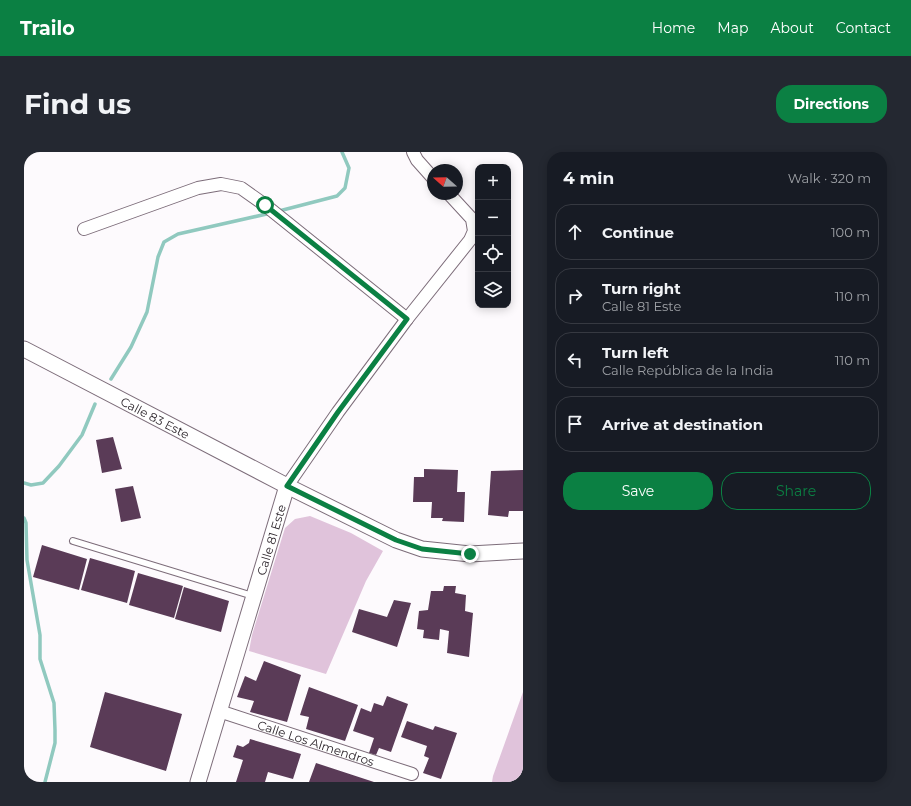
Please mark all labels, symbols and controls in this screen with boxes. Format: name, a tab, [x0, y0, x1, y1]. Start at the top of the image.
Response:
text: Trailo	[20, 17, 75, 40]
text: Home	[652, 19, 695, 37]
text: Map	[717, 19, 748, 37]
text: About	[770, 19, 814, 37]
text: Contact	[836, 19, 891, 37]
button: Directions	[776, 85, 887, 123]
text: Find us	[24, 87, 131, 121]
north arrow	[427, 164, 463, 200]
map controls	[475, 164, 511, 308]
button: +	[475, 164, 511, 200]
text: 4 min	[563, 168, 614, 188]
text: Walk · 320 m	[788, 170, 871, 186]
route start	[256, 196, 274, 214]
button: −	[475, 200, 511, 236]
icon: ahead	[564, 221, 586, 243]
text: Continue	[602, 223, 674, 242]
text: 100 m	[831, 224, 870, 240]
button: locate	[475, 236, 511, 272]
button: layers	[475, 272, 511, 308]
text: Turn right	[602, 279, 681, 298]
icon: right	[564, 285, 586, 307]
text: 110 m	[835, 288, 870, 304]
text: Calle 81 Este	[602, 298, 681, 314]
text: Turn left	[602, 343, 669, 362]
icon: left	[564, 349, 586, 371]
text: 110 m	[835, 352, 870, 368]
text: Calle República de la India	[602, 362, 773, 378]
street label: Calle 83 Este	[118, 393, 192, 442]
icon: arrive	[564, 413, 586, 435]
text: Arrive at destination	[602, 415, 763, 434]
button: Save	[563, 472, 713, 510]
button: Share	[721, 472, 871, 510]
street label: Calle 81 Este	[253, 502, 289, 577]
route end	[461, 545, 479, 563]
street label: Calle Los Almendros	[256, 717, 376, 769]

